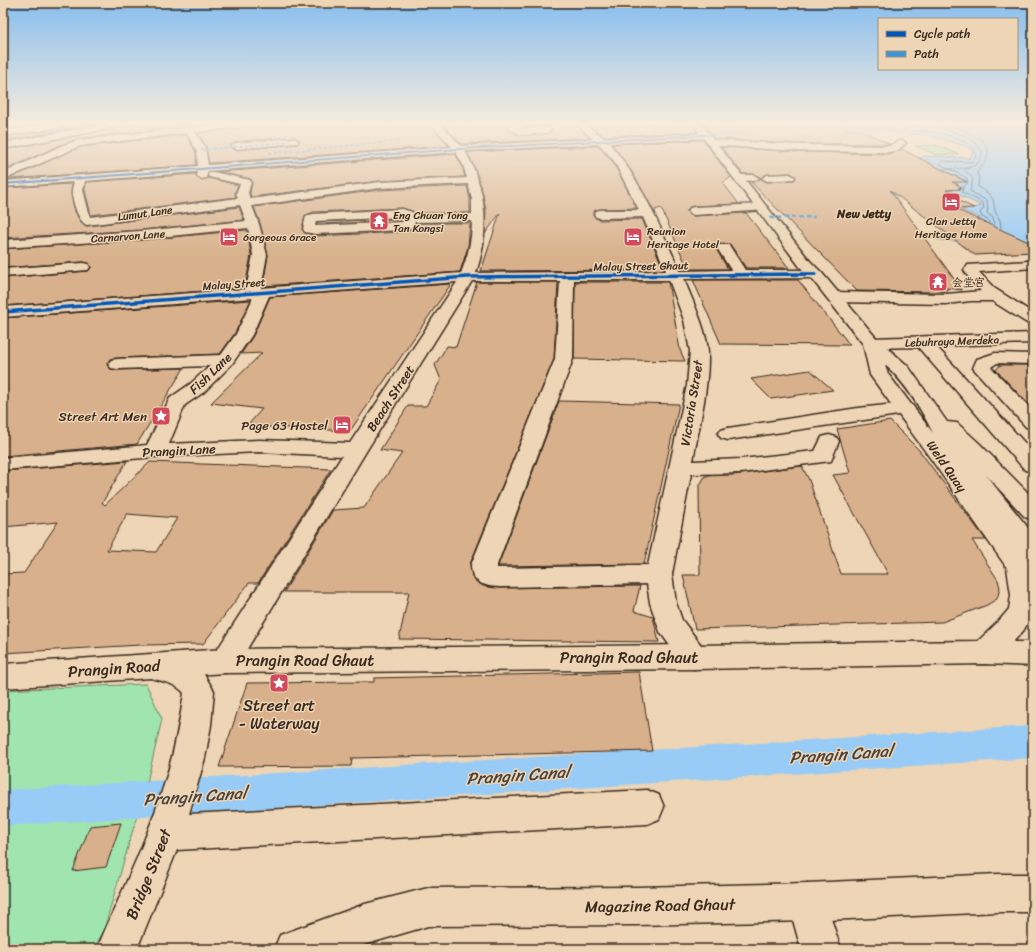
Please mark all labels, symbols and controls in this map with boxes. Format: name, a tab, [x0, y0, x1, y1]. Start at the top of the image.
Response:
legend	[878, 18, 1018, 70]
text: Cycle path	[914, 23, 970, 45]
text: Path	[914, 43, 939, 65]
hotel icon: Clan Jetty Heritage Home	[940, 191, 962, 213]
street label: Lumut Lane	[116, 200, 174, 227]
district label: New Jetty	[836, 203, 892, 225]
place label: Eng Chuan Tong Tan Kongsi	[393, 206, 469, 238]
temple icon: Eng Chuan Tong Tan Kongsi	[368, 210, 390, 232]
place label: Clan Jetty Heritage Home	[915, 212, 988, 244]
place label: Reunion Heritage Hotel	[647, 222, 720, 254]
street label: Carnarvon Lane	[90, 224, 166, 249]
hotel icon: 6orgeous 6race	[218, 226, 240, 248]
hotel icon: Reunion Heritage Hotel	[622, 226, 644, 248]
place label: 6orgeous 6race	[243, 228, 317, 247]
street label: Malay Street Ghaut	[593, 256, 689, 277]
temple icon: 会堂宫	[927, 271, 949, 293]
street label: Malay Street	[202, 273, 266, 296]
place label: 会堂宫	[952, 273, 985, 292]
street label: Lebuhraya Merdeka	[905, 330, 1000, 353]
street label: Fish Lane	[183, 347, 237, 400]
street label: Victoria Street	[673, 358, 710, 447]
street label: Beach Street	[360, 360, 421, 436]
place label: Street Art Men	[59, 405, 147, 428]
place icon: Street Art Men	[150, 405, 172, 427]
place label: Page 63 Hostel	[241, 414, 328, 437]
hotel icon: Page 63 Hostel	[331, 414, 353, 436]
street label: Weld Quay	[920, 435, 973, 497]
street label: Prangin Lane	[142, 437, 217, 464]
street label: Prangin Road Ghaut	[560, 643, 698, 672]
street label: Prangin Road Ghaut	[236, 646, 374, 675]
street label: Prangin Road	[67, 651, 163, 686]
place icon: Street art - Waterway	[268, 672, 290, 694]
place label: Street art - Waterway	[238, 691, 320, 738]
water label: Prangin Canal	[788, 735, 898, 773]
water label: Prangin Canal	[465, 756, 575, 794]
water label: Prangin Canal	[142, 777, 252, 815]
street label: Bridge Street	[117, 824, 180, 924]
street label: Magazine Road Ghaut	[585, 890, 736, 921]

